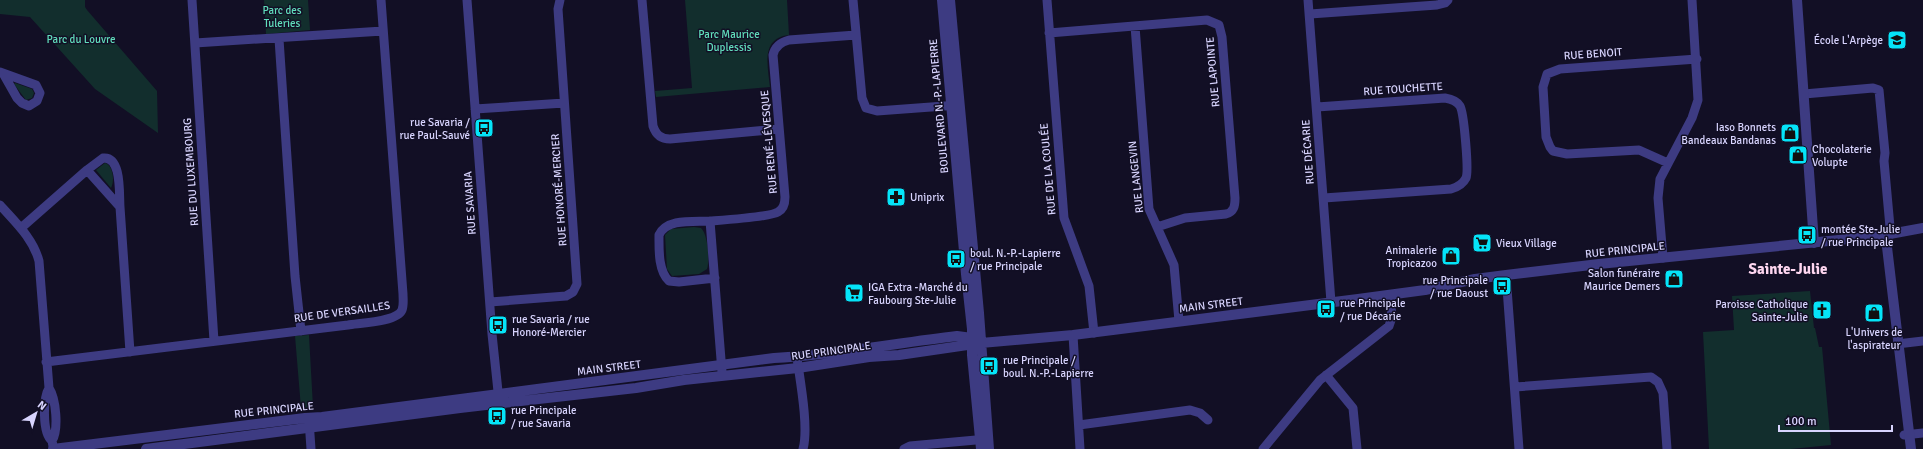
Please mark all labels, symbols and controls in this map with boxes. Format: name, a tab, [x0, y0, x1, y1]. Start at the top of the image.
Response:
park label: Parc des Tuleries	[262, 4, 302, 30]
park label: Parc Maurice Duplessis	[698, 28, 760, 54]
school or university icon: École L'Arpège	[1886, 29, 1908, 51]
park label: Parc du Louvre	[47, 33, 115, 46]
place label: École L'Arpège	[1814, 33, 1883, 47]
street label: RUE LAPOINTE	[1203, 36, 1223, 108]
street label: BOULEVARD N.-P.-LAPIERRE	[927, 38, 951, 174]
street label: RUE BENOIT	[1563, 45, 1623, 63]
street label: RUE TOUCHETTE	[1363, 80, 1443, 98]
street label: RUE RENÉ-LÉVESQUE	[757, 90, 780, 194]
place label: rue Savaria / rue Paul-Sauvé	[399, 116, 470, 142]
bus stop icon: rue Savaria / rue Paul-Sauvé	[473, 117, 495, 139]
street label: RUE DU LUXEMBOURG	[181, 118, 201, 226]
street label: RUE DÉCARIE	[1298, 119, 1317, 185]
place label: Iaso Bonnets Bandeaux Bandanas	[1681, 121, 1776, 147]
street label: RUE DE LA COULÉE	[1037, 122, 1058, 216]
shop icon: Iaso Bonnets Bandeaux Bandanas	[1779, 122, 1801, 144]
street label: RUE HONORÉ-MERCIER	[548, 133, 569, 247]
street label: RUE LANGEVIN	[1126, 140, 1146, 214]
place label: Chocolaterie Volupte	[1812, 143, 1872, 169]
shop icon: Chocolaterie Volupte	[1787, 144, 1809, 166]
street label: RUE SAVARIA	[461, 170, 479, 235]
pharmacy icon: Uniprix	[885, 186, 907, 208]
place label: Uniprix	[910, 191, 944, 204]
place label: montée Ste-Julie / rue Principale	[1821, 223, 1900, 249]
bus stop icon: montée Ste-Julie / rue Principale	[1796, 224, 1818, 246]
supermarket icon: Vieux Village	[1471, 232, 1493, 254]
place label: Vieux Village	[1496, 237, 1557, 250]
street label: RUE PRINCIPALE	[1585, 239, 1665, 261]
place label: Animalerie Tropicazoo	[1386, 244, 1437, 270]
shop icon: Animalerie Tropicazoo	[1440, 245, 1462, 267]
place label: boul. N.-P.-Lapierre / rue Principale	[970, 247, 1061, 273]
bus stop icon: boul. N.-P.-Lapierre / rue Principale	[945, 248, 967, 270]
district label: Sainte-Julie	[1749, 260, 1827, 278]
place label: Salon funéraire Maurice Demers	[1583, 267, 1660, 293]
shop icon: Salon funéraire Maurice Demers	[1663, 268, 1685, 290]
place label: rue Principale / rue Daoust	[1422, 274, 1488, 300]
bus stop icon: rue Principale / rue Daoust	[1491, 275, 1513, 297]
place label: IGA Extra -Marché du Faubourg Ste-Julie	[868, 281, 968, 307]
supermarket icon: IGA Extra -Marché du Faubourg Ste-Julie	[843, 282, 865, 304]
street label: MAIN STREET	[1178, 295, 1244, 315]
place label: rue Principale / rue Décarie	[1340, 297, 1406, 323]
bus stop icon: rue Principale / rue Décarie	[1315, 298, 1337, 320]
place label: Paroisse Catholique Sainte-Julie	[1715, 298, 1808, 324]
street label: RUE DE VERSAILLES	[293, 299, 391, 325]
church icon: Paroisse Catholique Sainte-Julie	[1811, 299, 1833, 321]
shop icon: L'Univers de l'aspirateur	[1863, 302, 1885, 324]
place label: rue Savaria / rue Honoré-Mercier	[512, 313, 590, 339]
bus stop icon: rue Savaria / rue Honoré-Mercier	[487, 314, 509, 336]
place label: L'Univers de l'aspirateur	[1845, 326, 1903, 352]
street label: RUE PRINCIPALE	[790, 339, 872, 363]
place label: rue Principale / boul. N.-P.-Lapierre	[1003, 354, 1094, 380]
bus stop icon: rue Principale / boul. N.-P.-Lapierre	[978, 355, 1000, 377]
street label: MAIN STREET	[576, 358, 642, 378]
north arrow	[16, 393, 56, 433]
text: N	[35, 398, 49, 413]
street label: RUE PRINCIPALE	[234, 399, 314, 421]
place label: rue Principale / rue Savaria	[511, 404, 577, 430]
bus stop icon: rue Principale / rue Savaria	[486, 405, 508, 427]
scale bar	[1779, 407, 1892, 433]
text: 100 m	[1785, 414, 1817, 429]

